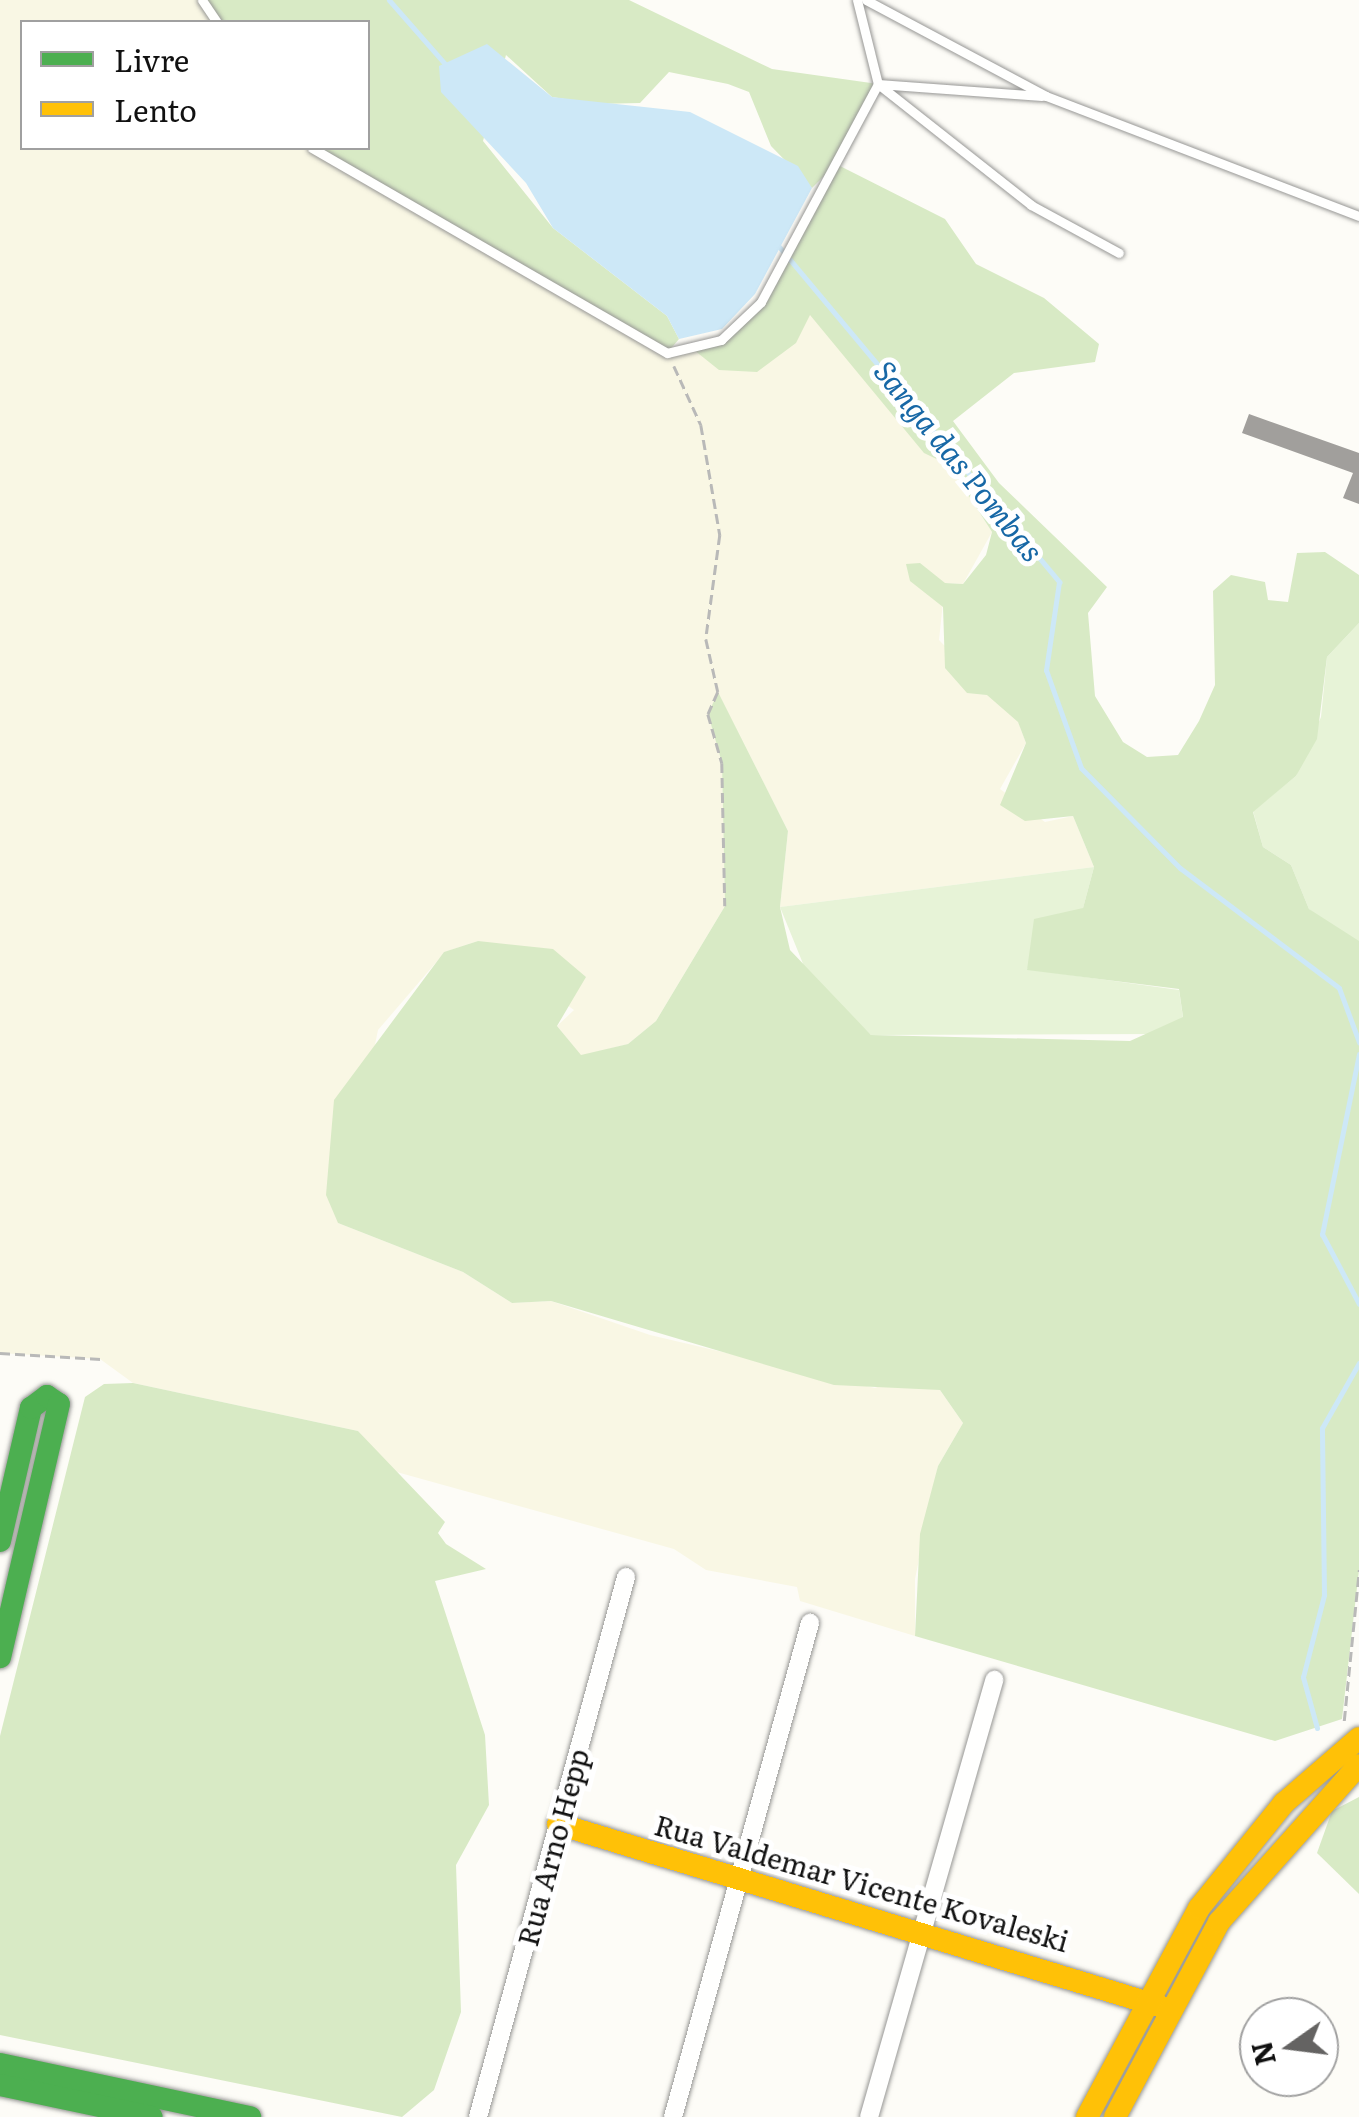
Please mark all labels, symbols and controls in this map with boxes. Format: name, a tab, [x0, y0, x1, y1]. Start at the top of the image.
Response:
legend	[20, 20, 370, 150]
text: Livre	[114, 37, 189, 81]
text: Lento	[114, 87, 197, 131]
water label: Sanga das Pombas	[868, 352, 1052, 568]
street label: Rua Arno Hepp	[510, 1745, 594, 1949]
street label: Rua Valdemar Vicente Kovaleski	[651, 1807, 1073, 1957]
north arrow	[1239, 1997, 1339, 2097]
text: N	[1239, 2037, 1285, 2070]

